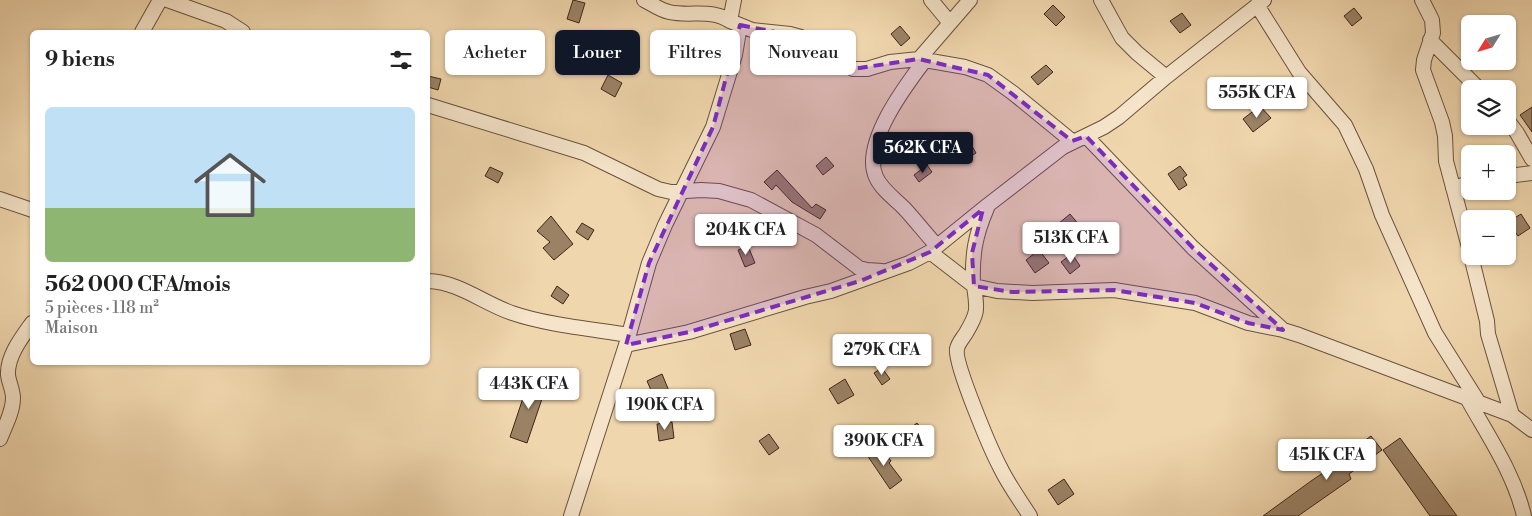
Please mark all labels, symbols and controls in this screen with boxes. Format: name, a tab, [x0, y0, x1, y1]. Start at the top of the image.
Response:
north arrow	[1461, 15, 1516, 70]
map controls	[1461, 15, 1516, 265]
chip: Acheter	[445, 30, 545, 75]
chip: Louer	[555, 30, 640, 75]
chip: Filtres	[650, 30, 740, 75]
chip: Nouveau	[750, 30, 856, 75]
icon: filters	[387, 46, 415, 74]
text: 9 biens	[45, 47, 115, 73]
pin: 555K CFA	[1205, 76, 1309, 119]
button: layers	[1461, 80, 1516, 135]
text: 555K CFA	[1218, 83, 1296, 103]
pin: 562K CFA	[871, 132, 975, 174]
text: 562K CFA	[884, 138, 962, 158]
icon: home	[185, 140, 275, 230]
button: +	[1461, 145, 1516, 200]
button: −	[1461, 210, 1516, 265]
pin: 204K CFA	[694, 214, 798, 256]
text: 204K CFA	[706, 220, 786, 240]
pin: 513K CFA	[1019, 222, 1123, 264]
text: 513K CFA	[1033, 228, 1109, 248]
text: 562 000 CFA/mois	[45, 272, 231, 298]
text: 5 pièces · 118 m²	[45, 298, 159, 318]
text: Maison	[45, 318, 98, 338]
pin: 279K CFA	[830, 334, 934, 376]
text: 279K CFA	[843, 340, 921, 360]
pin: 443K CFA	[477, 368, 581, 410]
text: 443K CFA	[489, 374, 569, 394]
pin: 190K CFA	[613, 388, 717, 431]
text: 190K CFA	[626, 395, 704, 415]
pin: 390K CFA	[832, 424, 936, 467]
text: 390K CFA	[844, 431, 924, 451]
pin: 451K CFA	[1275, 438, 1379, 481]
text: 451K CFA	[1289, 445, 1365, 465]

